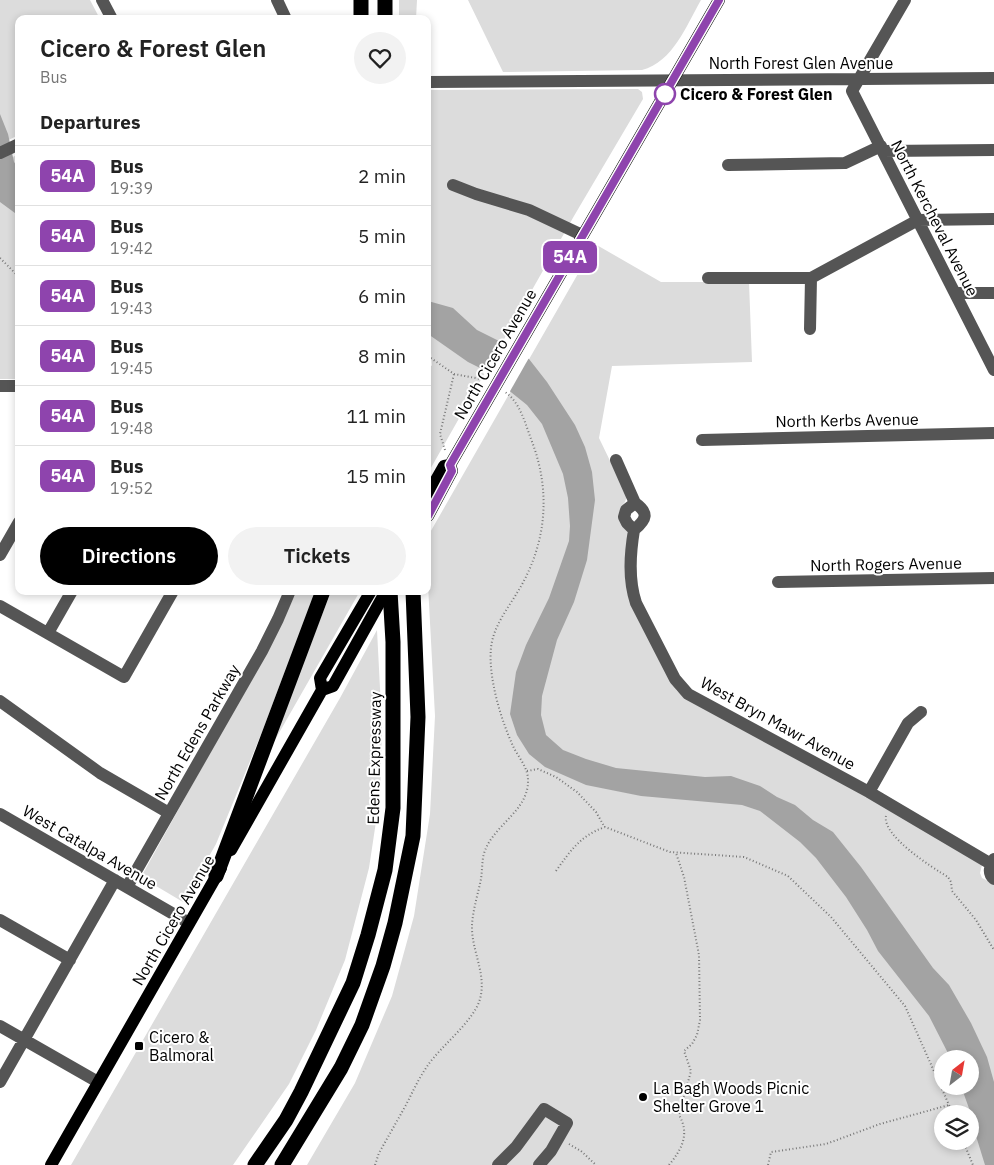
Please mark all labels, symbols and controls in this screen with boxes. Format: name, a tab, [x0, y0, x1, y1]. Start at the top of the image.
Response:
text: Cicero & Forest Glen	[40, 32, 266, 64]
button: heart	[354, 32, 406, 84]
street label: North Forest Glen Avenue	[709, 53, 893, 73]
text: Bus	[40, 67, 67, 87]
marker: Cicero & Forest Glen	[654, 83, 676, 105]
place label: Cicero & Forest Glen	[680, 84, 833, 104]
text: Departures	[40, 110, 140, 134]
street label: North Kercheval Avenue	[887, 137, 983, 300]
text: Bus	[110, 154, 144, 178]
text: 54A	[51, 164, 84, 187]
text: 2 min	[358, 164, 406, 188]
text: 19:39	[110, 178, 153, 198]
text: Bus	[110, 214, 144, 238]
text: 54A	[51, 224, 84, 247]
text: 5 min	[358, 224, 406, 248]
text: 19:42	[110, 238, 153, 258]
line badge: 54A	[541, 241, 599, 273]
text: 54A	[553, 245, 587, 268]
text: Bus	[110, 274, 144, 298]
text: 54A	[51, 284, 84, 307]
text: 6 min	[358, 284, 406, 308]
street label: North Cicero Avenue	[450, 285, 541, 423]
text: 19:43	[110, 298, 153, 318]
text: Bus	[110, 334, 144, 358]
text: 54A	[51, 344, 84, 367]
text: 8 min	[358, 344, 406, 368]
text: 19:45	[110, 358, 153, 378]
text: Bus	[110, 394, 144, 418]
text: 54A	[51, 404, 84, 427]
text: 11 min	[347, 404, 406, 428]
street label: North Kerbs Avenue	[775, 409, 919, 431]
text: 19:48	[110, 418, 153, 438]
text: Bus	[110, 454, 144, 478]
text: 54A	[51, 464, 84, 487]
text: 15 min	[347, 464, 406, 488]
text: 19:52	[110, 478, 153, 498]
button: Directions	[40, 527, 218, 585]
button: Tickets	[228, 527, 406, 585]
street label: North Rogers Avenue	[810, 553, 962, 575]
street label: North Edens Parkway	[150, 661, 244, 803]
street label: West Bryn Mawr Avenue	[697, 672, 859, 774]
street label: Edens Expressway	[363, 691, 385, 825]
street label: West Catalpa Avenue	[19, 800, 161, 894]
street label: North Cicero Avenue	[128, 851, 219, 989]
place label: Cicero & Balmoral	[149, 1027, 214, 1065]
marker: Cicero & Balmoral	[133, 1040, 145, 1052]
north arrow	[934, 1050, 979, 1095]
map controls	[934, 1050, 979, 1150]
place label: La Bagh Woods Picnic Shelter Grove 1	[653, 1078, 809, 1116]
marker: La Bagh Woods Picnic Shelter Grove 1	[637, 1091, 649, 1103]
button: layers	[934, 1105, 979, 1150]

